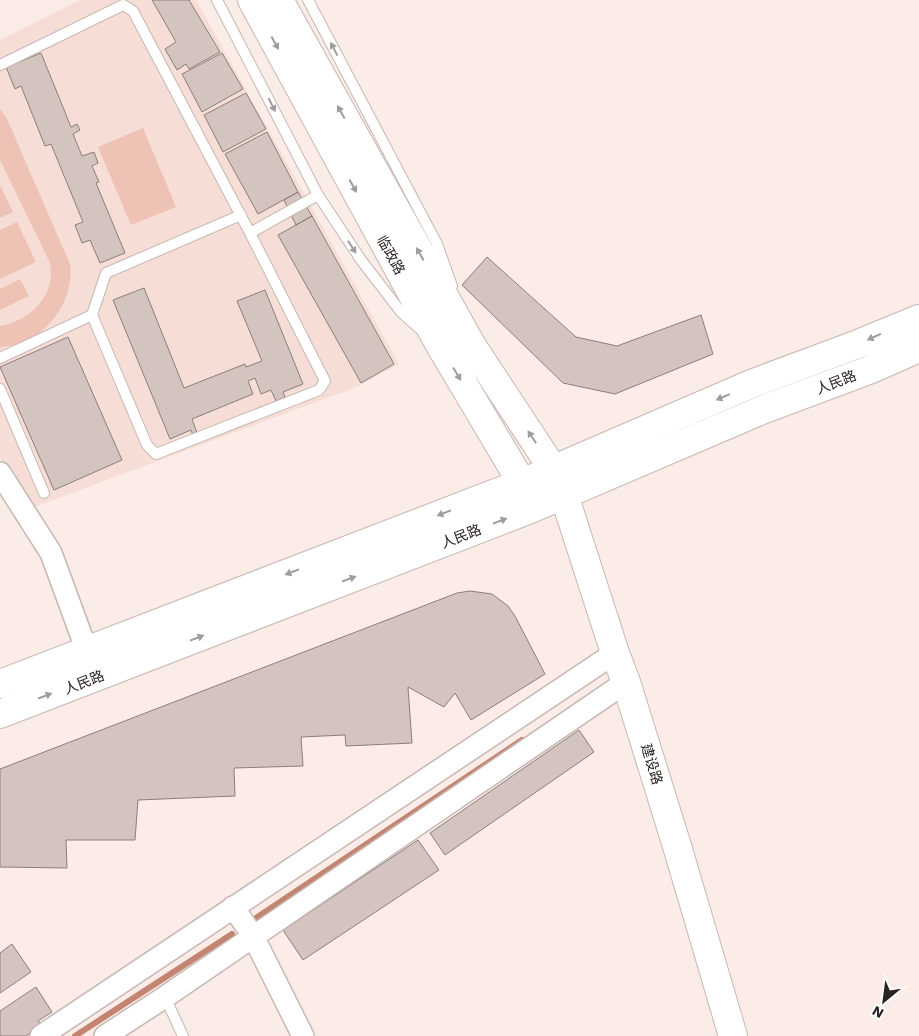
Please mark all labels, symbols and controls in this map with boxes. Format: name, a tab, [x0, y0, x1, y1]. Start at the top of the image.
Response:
one-way arrow	[271, 36, 279, 50]
one-way arrow	[330, 41, 338, 56]
one-way arrow	[267, 99, 276, 112]
one-way arrow	[337, 105, 345, 119]
one-way arrow	[348, 179, 357, 192]
street label: 临政路	[374, 233, 408, 277]
one-way arrow	[347, 240, 357, 253]
one-way arrow	[416, 246, 424, 261]
one-way arrow	[867, 334, 881, 342]
one-way arrow	[452, 367, 461, 380]
street label: 人民路	[814, 367, 858, 397]
one-way arrow	[716, 393, 730, 401]
one-way arrow	[527, 430, 537, 444]
one-way arrow	[436, 510, 451, 517]
one-way arrow	[493, 517, 508, 525]
street label: 人民路	[439, 521, 483, 551]
one-way arrow	[285, 568, 299, 576]
one-way arrow	[341, 575, 356, 582]
one-way arrow	[190, 634, 205, 642]
street label: 人民路	[62, 667, 106, 697]
one-way arrow	[38, 692, 53, 700]
street label: 建设路	[638, 742, 666, 786]
north arrow	[859, 976, 909, 1026]
text: N	[869, 1003, 886, 1022]

